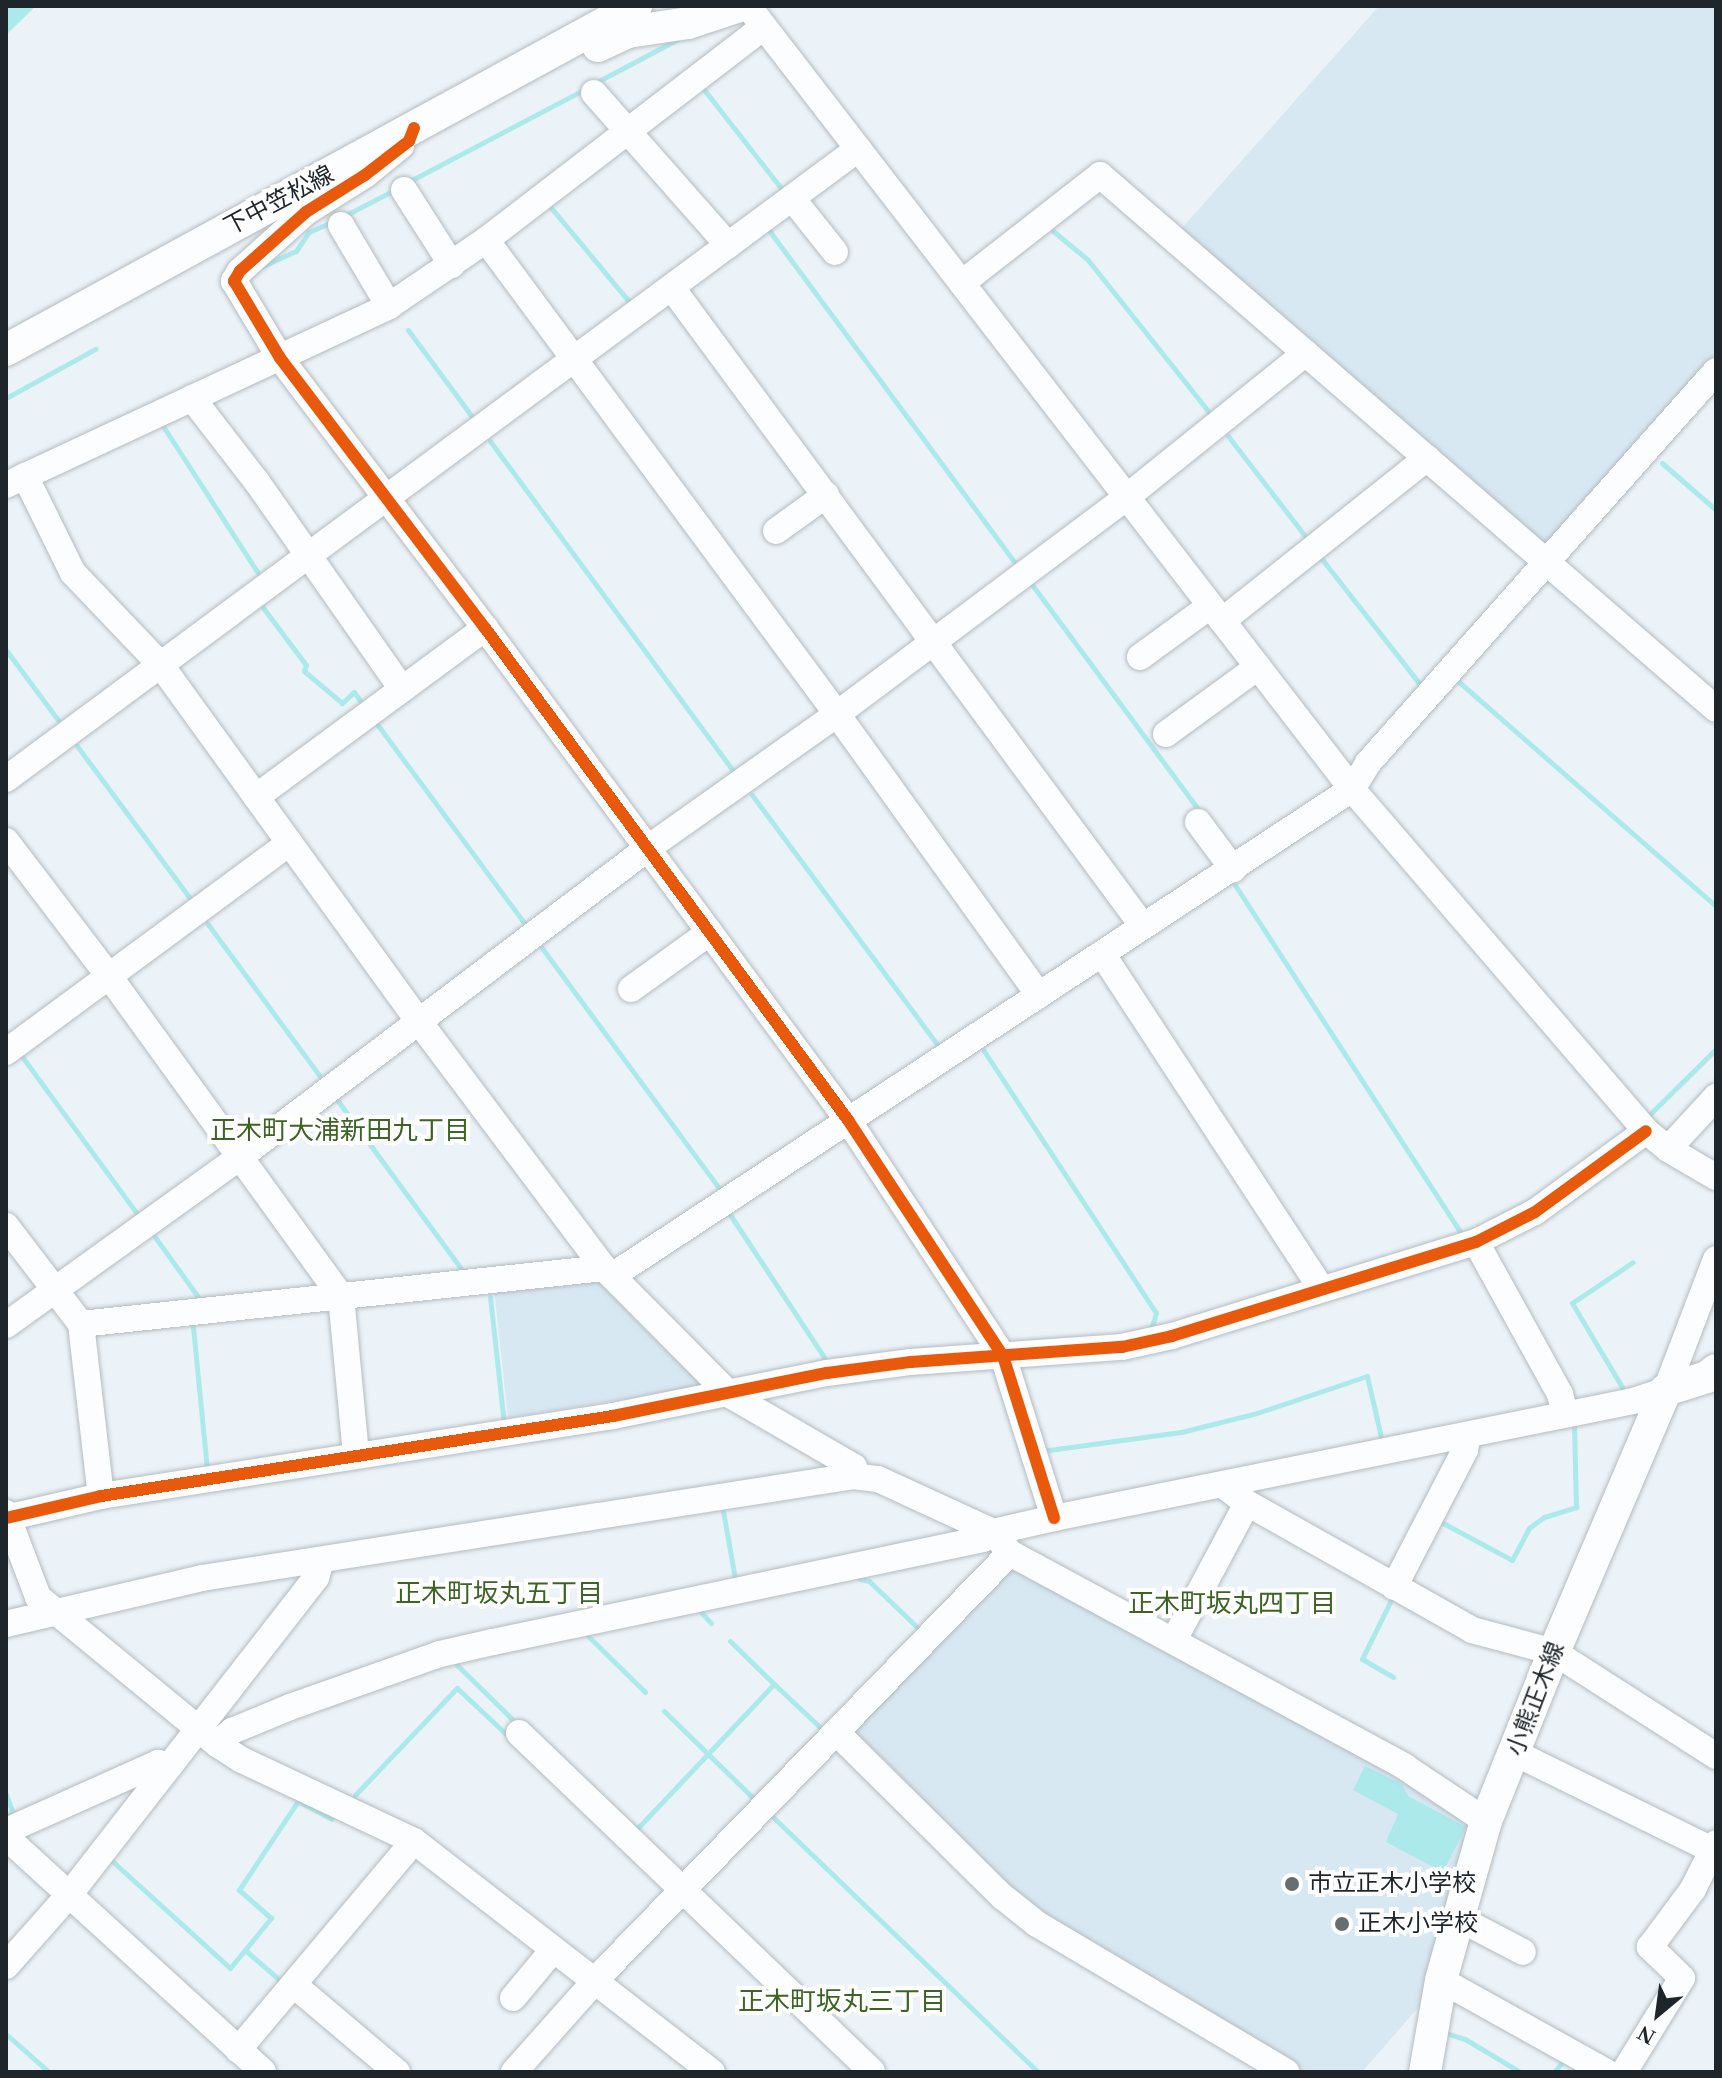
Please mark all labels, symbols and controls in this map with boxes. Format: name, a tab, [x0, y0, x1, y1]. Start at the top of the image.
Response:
street label: 下中笠松線	[219, 160, 339, 242]
district label: 正木町大浦新田九丁目	[210, 1115, 470, 1147]
district label: 正木町坂丸五丁目	[395, 1578, 603, 1610]
district label: 正木町坂丸四丁目	[1128, 1588, 1336, 1620]
street label: 小熊正木線	[1501, 1638, 1571, 1760]
place label: 市立正木小学校	[1308, 1870, 1476, 1898]
marker: 市立正木小学校	[1283, 1875, 1301, 1893]
place label: 正木小学校	[1358, 1910, 1478, 1938]
marker: 正木小学校	[1333, 1915, 1351, 1933]
north arrow	[1618, 1974, 1698, 2054]
district label: 正木町坂丸三丁目	[738, 1986, 946, 2018]
text: N	[1633, 2021, 1659, 2050]

